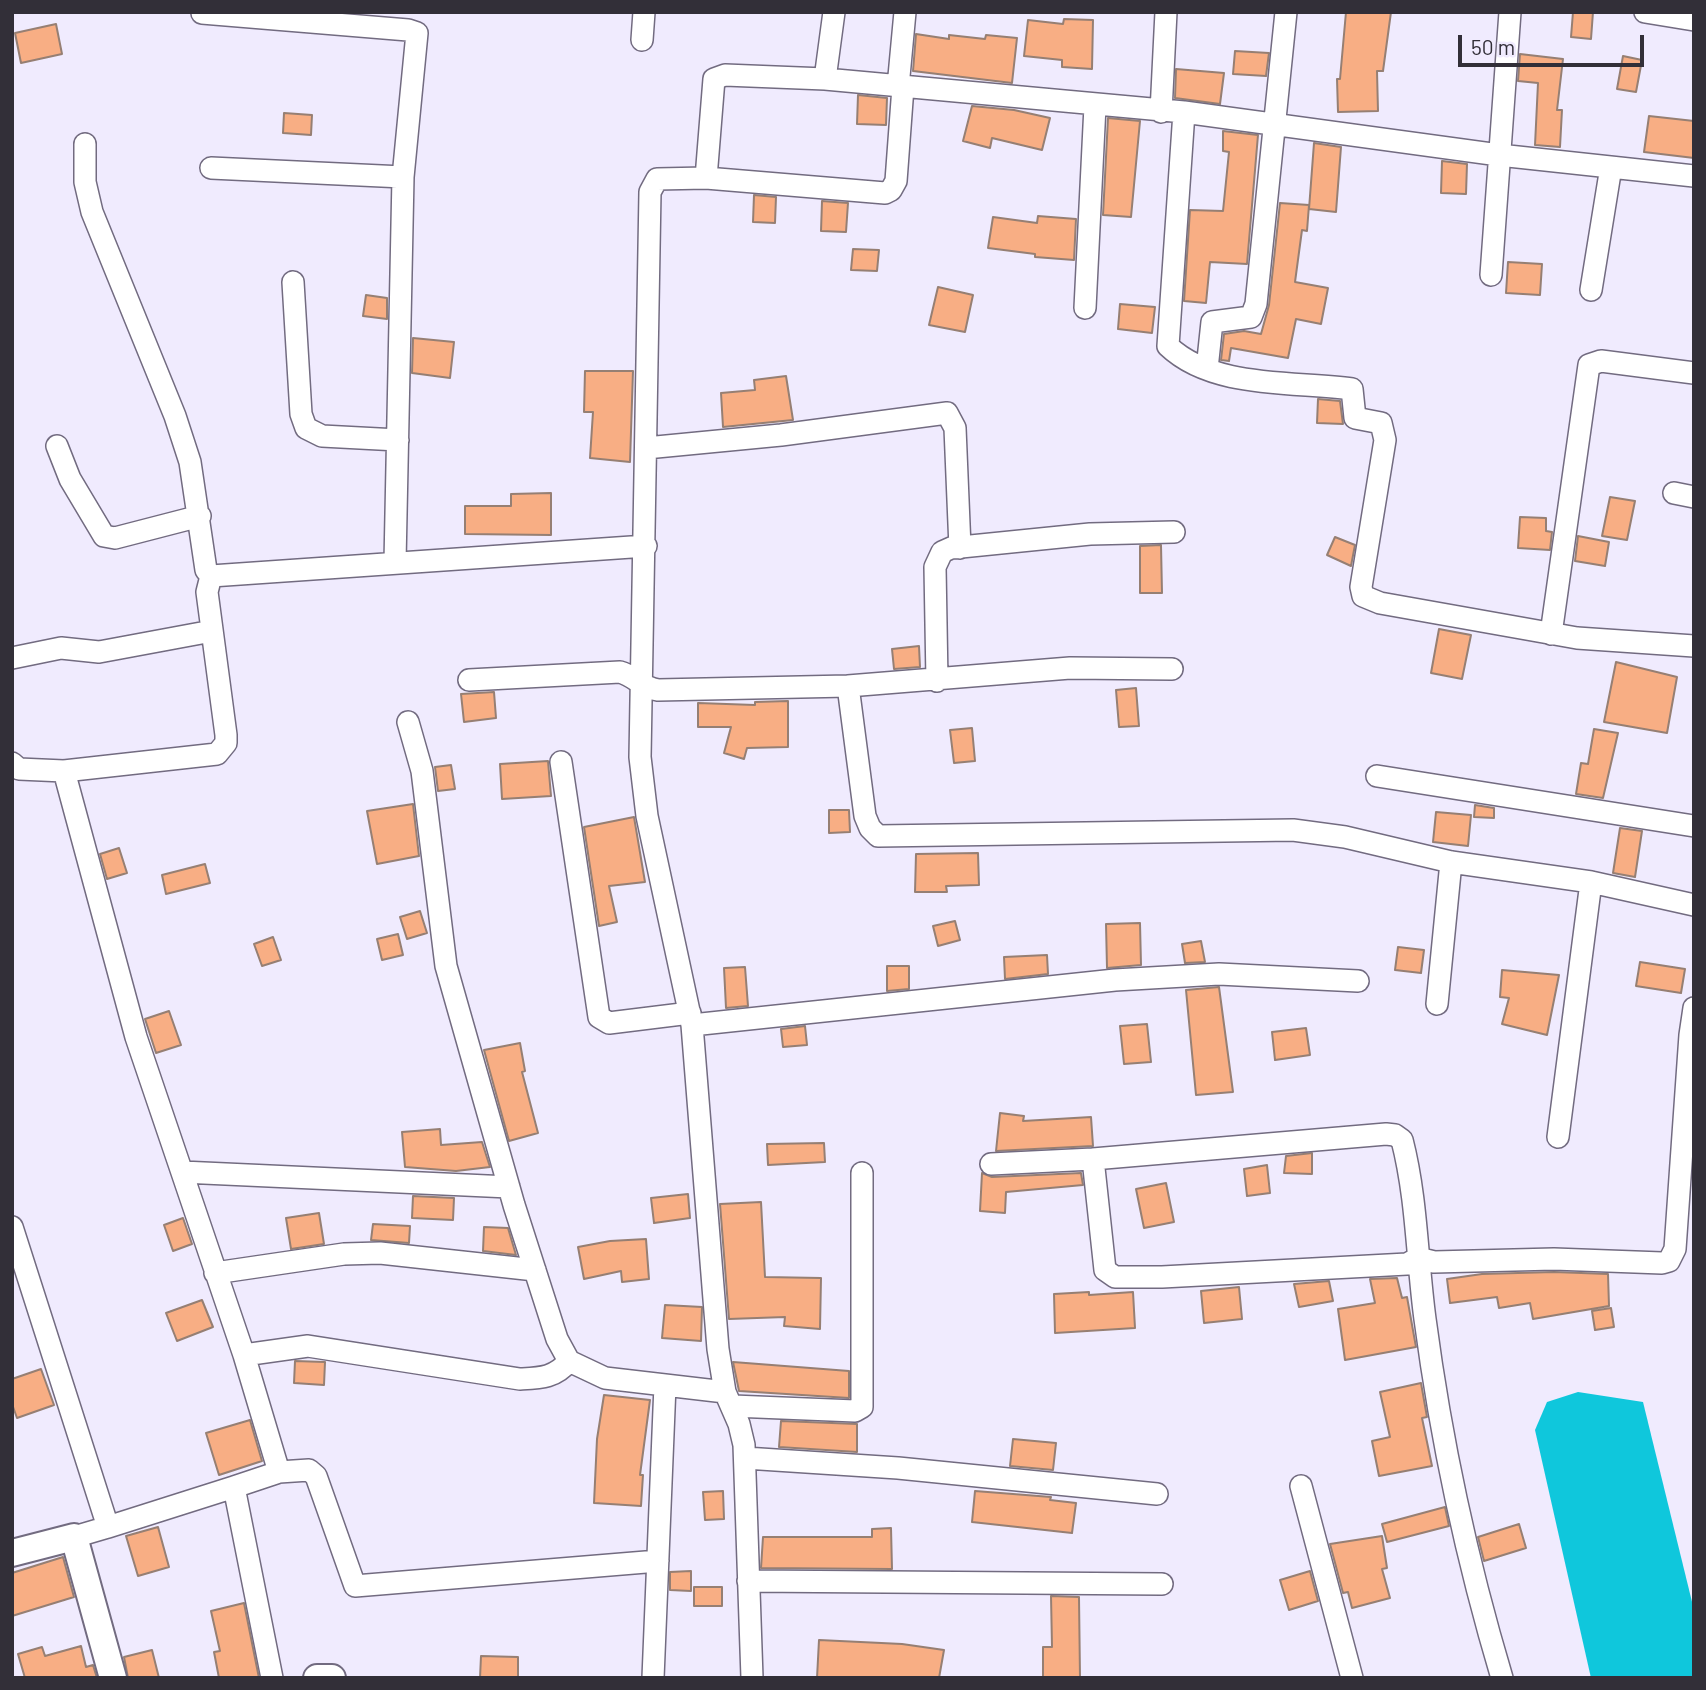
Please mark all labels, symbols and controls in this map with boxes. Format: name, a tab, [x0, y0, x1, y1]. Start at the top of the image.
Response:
scale bar	[1461, 21, 1646, 65]
text: 50 m	[1471, 34, 1515, 59]

